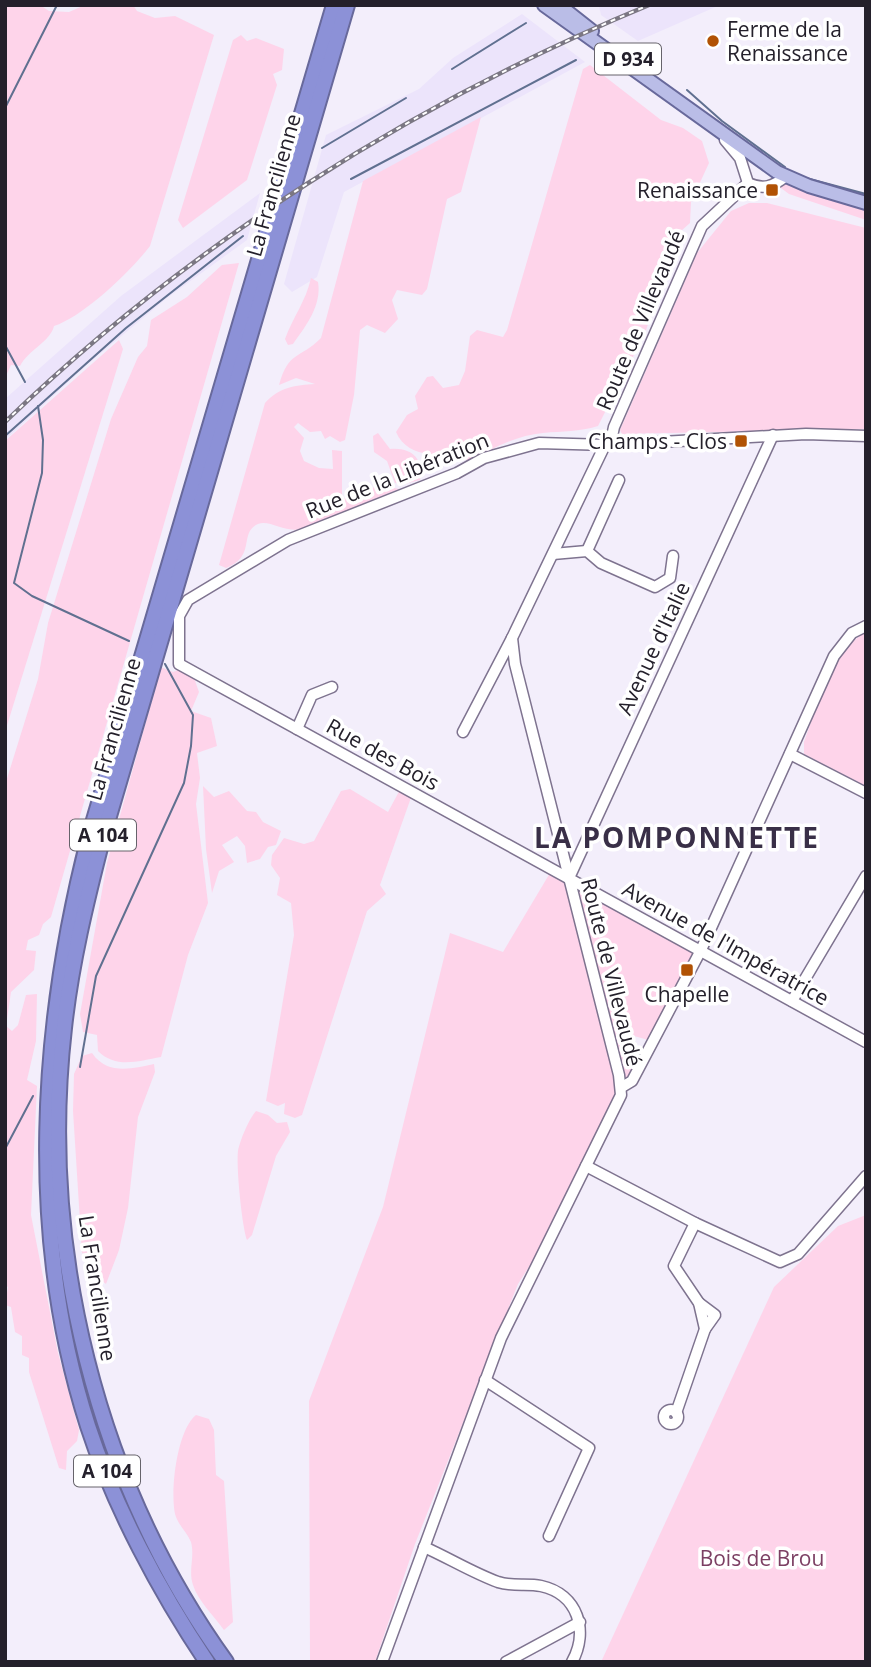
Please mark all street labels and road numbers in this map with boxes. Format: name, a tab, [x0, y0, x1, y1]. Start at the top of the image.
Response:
road number: D 934	[595, 44, 661, 74]
street label: La Francilienne	[239, 110, 307, 260]
street label: Route de Villevaudé	[589, 226, 691, 414]
street label: Rue de la Libération	[301, 425, 493, 525]
street label: Avenue d'Italie	[610, 577, 696, 719]
street label: La Francilienne	[79, 654, 147, 804]
street label: Rue des Bois	[322, 712, 444, 796]
road number: A 104	[70, 820, 136, 850]
street label: Route de Villevaudé	[575, 875, 649, 1069]
street label: Avenue de l'Impératrice	[618, 875, 834, 1011]
street label: La Francilienne	[73, 1213, 123, 1363]
road number: A 104	[74, 1456, 140, 1486]

